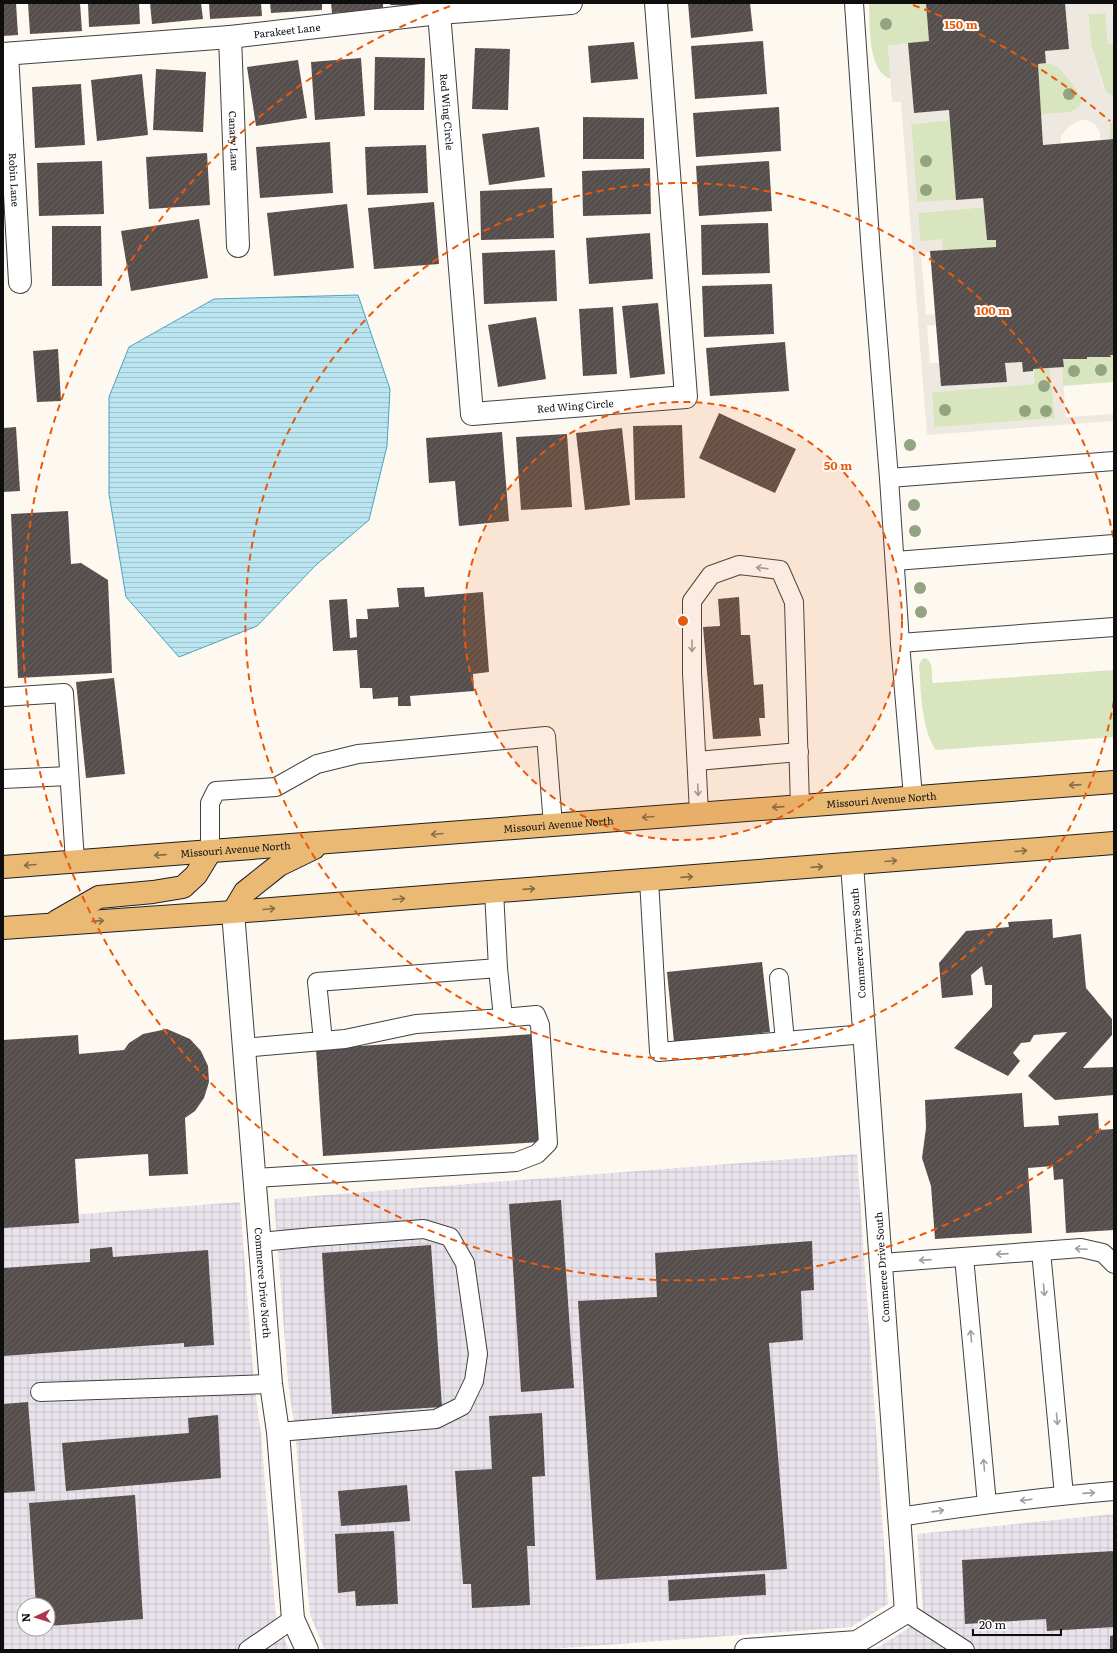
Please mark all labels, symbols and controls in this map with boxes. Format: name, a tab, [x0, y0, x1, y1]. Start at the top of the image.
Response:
text: 150 m	[944, 15, 978, 33]
street label: Parakeet Lane	[253, 19, 321, 41]
street label: Red Wing Circle	[437, 73, 458, 151]
street label: Canary Lane	[226, 111, 243, 171]
street label: Robin Lane	[6, 152, 24, 207]
text: 100 m	[976, 301, 1010, 319]
street label: Red Wing Circle	[536, 395, 614, 416]
text: 50 m	[824, 456, 852, 474]
one-way arrow	[756, 564, 769, 572]
centre of rings	[676, 614, 690, 628]
one-way arrow	[688, 639, 696, 652]
one-way arrow	[1069, 782, 1082, 789]
one-way arrow	[694, 783, 702, 796]
street label: Missouri Avenue North	[826, 788, 938, 811]
one-way arrow	[772, 804, 785, 811]
street label: Missouri Avenue North	[503, 812, 614, 836]
one-way arrow	[642, 813, 655, 821]
one-way arrow	[431, 830, 444, 837]
street label: Missouri Avenue North	[179, 837, 291, 860]
one-way arrow	[1014, 847, 1027, 854]
one-way arrow	[154, 852, 167, 859]
one-way arrow	[884, 858, 897, 865]
one-way arrow	[24, 861, 37, 869]
one-way arrow	[810, 863, 823, 870]
one-way arrow	[680, 873, 693, 880]
one-way arrow	[522, 885, 535, 892]
street label: Commerce Drive South	[846, 887, 869, 999]
one-way arrow	[392, 895, 405, 903]
one-way arrow	[262, 906, 275, 913]
one-way arrow	[91, 918, 104, 925]
street label: Commerce Drive South	[870, 1211, 893, 1323]
street label: Commerce Drive North	[251, 1227, 275, 1339]
one-way arrow	[1074, 1245, 1087, 1252]
one-way arrow	[996, 1250, 1009, 1258]
one-way arrow	[919, 1256, 932, 1263]
one-way arrow	[1041, 1283, 1048, 1296]
one-way arrow	[968, 1330, 975, 1343]
one-way arrow	[1053, 1412, 1060, 1425]
one-way arrow	[980, 1459, 987, 1472]
one-way arrow	[1082, 1490, 1095, 1497]
one-way arrow	[1020, 1496, 1033, 1503]
one-way arrow	[931, 1507, 944, 1515]
north arrow	[16, 1597, 56, 1637]
scale bar	[973, 1611, 1061, 1637]
text: N	[17, 1613, 33, 1623]
text: 20 m	[979, 1615, 1006, 1633]

